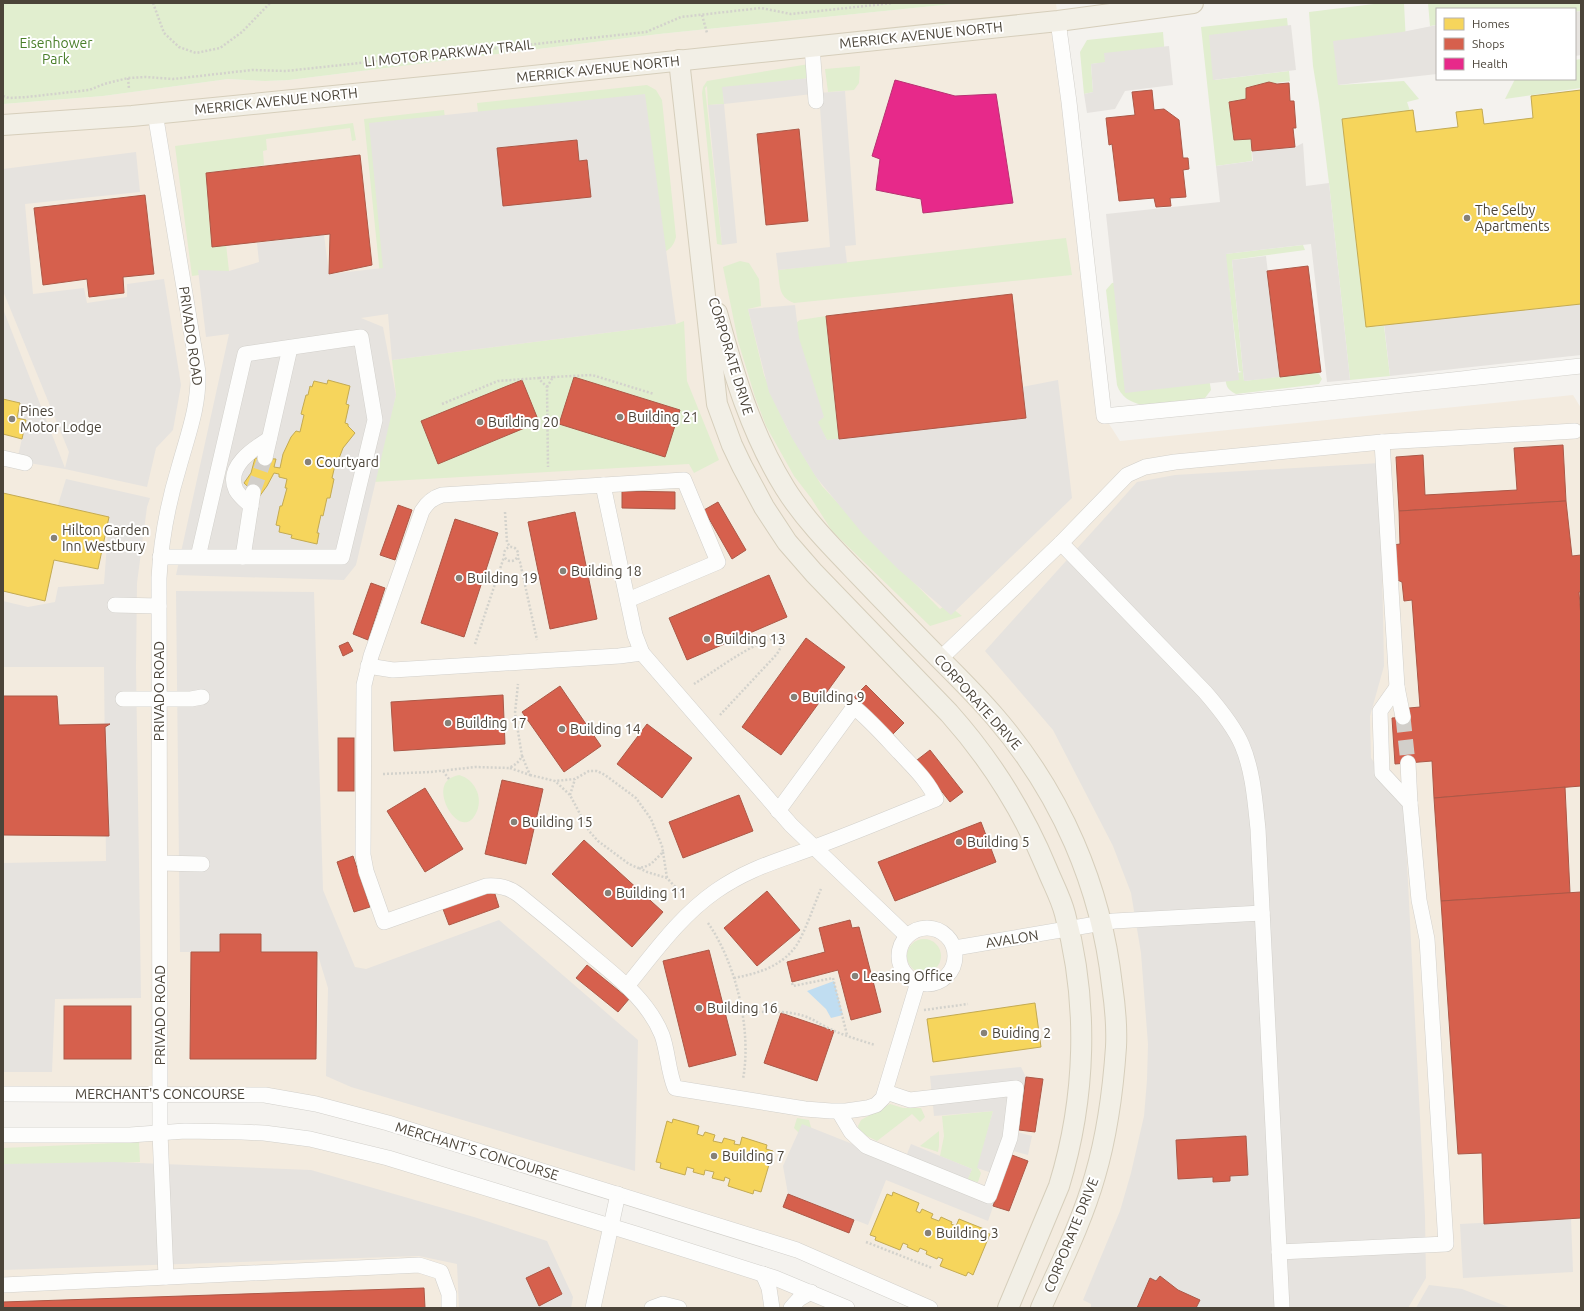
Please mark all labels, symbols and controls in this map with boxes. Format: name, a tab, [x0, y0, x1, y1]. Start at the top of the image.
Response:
legend	[1436, 8, 1576, 80]
text: Homes	[1472, 17, 1510, 30]
street label: MERRICK AVENUE NORTH	[838, 18, 1004, 52]
park label: Eisenhower Park	[19, 35, 93, 67]
street label: LI MOTOR PARKWAY TRAIL	[363, 36, 535, 70]
text: Shops	[1472, 37, 1504, 50]
street label: MERRICK AVENUE NORTH	[515, 52, 681, 86]
text: Health	[1472, 57, 1508, 70]
street label: MERRICK AVENUE NORTH	[193, 84, 359, 118]
place label: The Selby Apartments	[1475, 202, 1550, 234]
marker: The Selby Apartments	[1462, 213, 1472, 223]
street label: PRIVADO ROAD	[176, 285, 206, 387]
street label: CORPORATE DRIVE	[705, 295, 757, 417]
place label: Pines Motor Lodge	[20, 403, 102, 435]
place label: Building 21	[628, 409, 699, 425]
marker: Building 21	[615, 412, 625, 422]
marker: Pines Motor Lodge	[7, 414, 17, 424]
place label: Building 20	[488, 414, 559, 430]
marker: Building 20	[475, 417, 485, 427]
place label: Courtyard	[316, 454, 379, 470]
marker: Courtyard	[303, 457, 313, 467]
place label: Hilton Garden Inn Westbury	[62, 522, 149, 554]
marker: Hilton Garden Inn Westbury	[49, 533, 59, 543]
place label: Building 18	[571, 563, 642, 579]
marker: Building 18	[558, 566, 568, 576]
place label: Building 19	[467, 570, 538, 586]
marker: Building 19	[454, 573, 464, 583]
place label: Building 13	[715, 631, 786, 647]
marker: Building 13	[702, 634, 712, 644]
street label: PRIVADO ROAD	[151, 641, 167, 741]
street label: CORPORATE DRIVE	[931, 651, 1025, 753]
place label: Building 9	[802, 689, 865, 705]
marker: Building 9	[789, 692, 799, 702]
place label: Building 17	[456, 715, 527, 731]
marker: Building 17	[443, 718, 453, 728]
place label: Building 14	[570, 721, 641, 737]
marker: Building 14	[557, 724, 567, 734]
place label: Building 15	[522, 814, 593, 830]
marker: Building 15	[509, 817, 519, 827]
place label: Building 5	[967, 834, 1030, 850]
marker: Building 5	[954, 837, 964, 847]
place label: Building 11	[616, 885, 687, 901]
marker: Building 11	[603, 888, 613, 898]
street label: AVALON	[984, 927, 1040, 951]
street label: PRIVADO ROAD	[152, 965, 168, 1065]
place label: Leasing Office	[863, 968, 953, 984]
marker: Leasing Office	[850, 971, 860, 981]
place label: Building 16	[707, 1000, 778, 1016]
marker: Building 16	[694, 1003, 704, 1013]
place label: Buiding 2	[992, 1025, 1051, 1041]
marker: Buiding 2	[979, 1028, 989, 1038]
street label: MERCHANT'S CONCOURSE	[75, 1086, 245, 1102]
street label: MERCHANT'S CONCOURSE	[393, 1119, 561, 1184]
place label: Building 7	[722, 1148, 785, 1164]
marker: Building 7	[709, 1151, 719, 1161]
street label: CORPORATE DRIVE	[1041, 1175, 1101, 1295]
place label: Building 3	[936, 1225, 999, 1241]
marker: Building 3	[923, 1228, 933, 1238]

